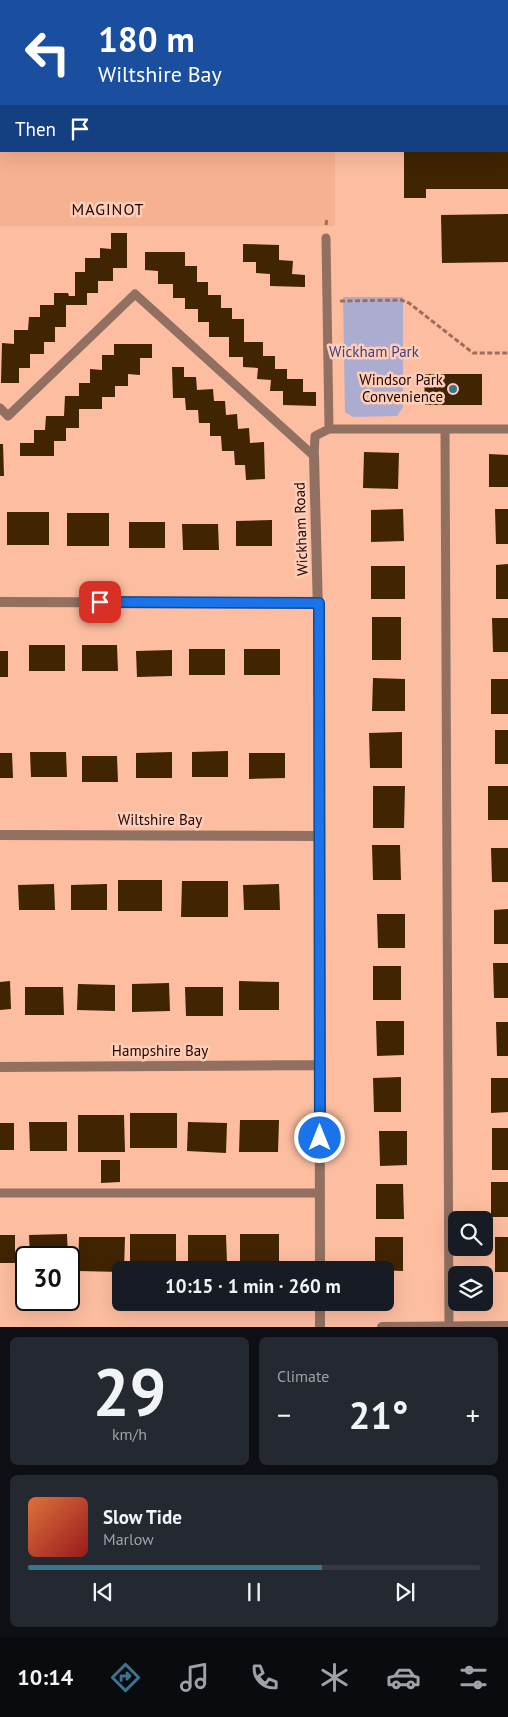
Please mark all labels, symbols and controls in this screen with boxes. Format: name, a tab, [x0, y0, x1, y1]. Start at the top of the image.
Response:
text: 180 m	[98, 16, 195, 62]
icon: left	[15, 20, 80, 85]
text: Wiltshire Bay	[98, 60, 222, 88]
icon: arrive	[66, 115, 94, 143]
text: Then	[15, 117, 56, 141]
district label: MAGINOT	[72, 199, 144, 219]
park label: Wickham Park	[329, 342, 420, 361]
place label: Windsor Park Convenience	[359, 370, 444, 406]
marker: Windsor Park Convenience	[447, 383, 459, 395]
street label: Wickham Road	[289, 482, 312, 576]
pin	[79, 581, 121, 623]
icon: arrive	[86, 588, 114, 616]
street label: Wiltshire Bay	[118, 810, 202, 829]
street label: Hampshire Bay	[112, 1041, 208, 1060]
position arrow	[293, 1111, 345, 1163]
map controls	[448, 1211, 493, 1311]
button: search	[448, 1211, 493, 1256]
speed limit sign: 30	[15, 1246, 80, 1311]
button: layers	[448, 1266, 493, 1311]
text: 10:15 · 1 min · 260 m	[165, 1274, 341, 1298]
text: 29	[93, 1349, 166, 1433]
text: Climate	[277, 1366, 329, 1386]
text: 21°	[349, 1390, 408, 1439]
text: −	[277, 1396, 291, 1433]
text: +	[466, 1396, 480, 1433]
text: km/h	[112, 1424, 147, 1444]
text: Slow Tide	[103, 1505, 182, 1529]
text: Marlow	[103, 1529, 154, 1549]
icon: previous	[89, 1578, 117, 1606]
icon: pause	[240, 1578, 268, 1606]
icon: next	[391, 1578, 419, 1606]
icon: directions	[108, 1660, 143, 1695]
icon: music	[177, 1660, 212, 1695]
icon: phone	[247, 1660, 282, 1695]
icon: climate	[317, 1660, 352, 1695]
icon: car	[386, 1660, 421, 1695]
icon: filters	[456, 1660, 491, 1695]
text: 10:14	[17, 1663, 73, 1691]

